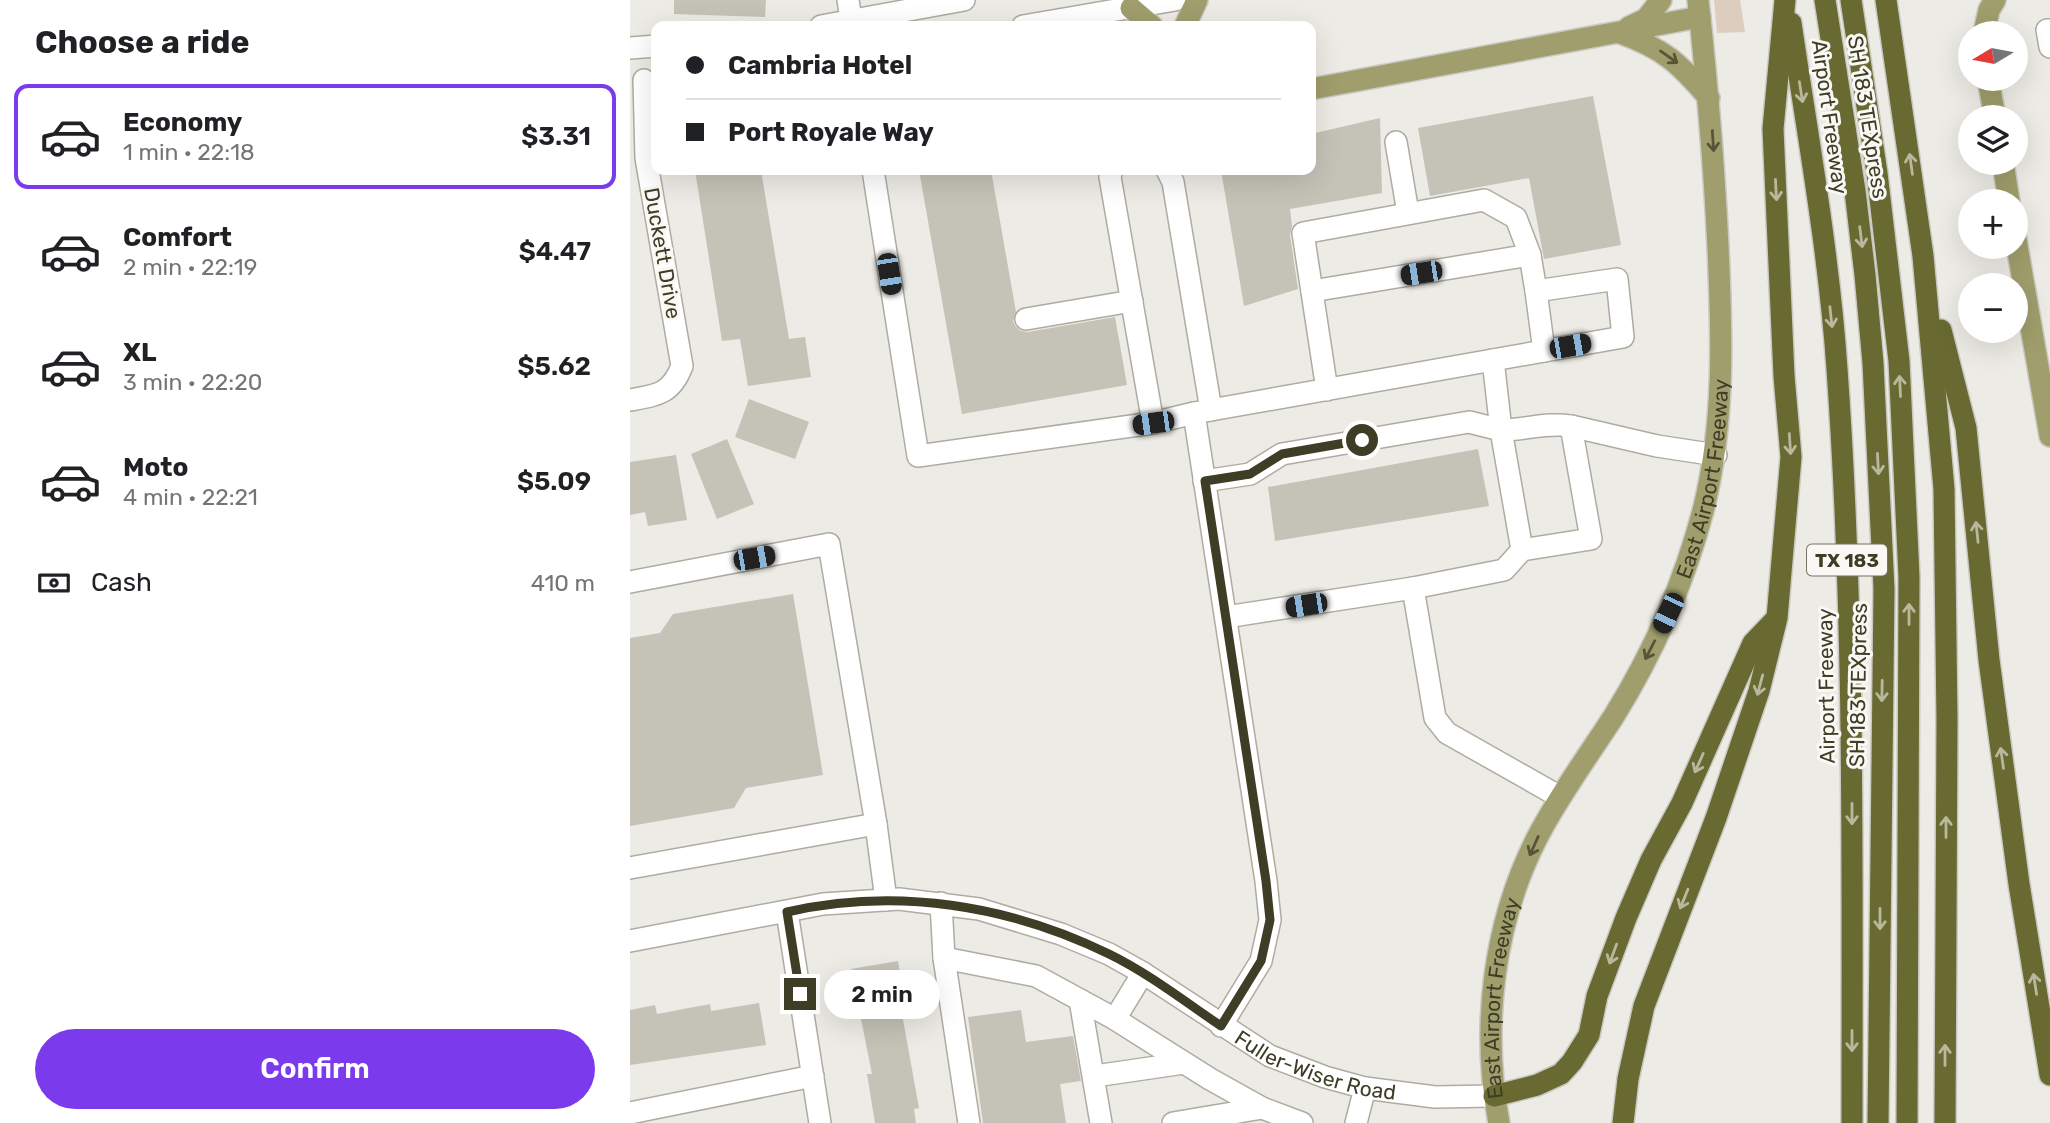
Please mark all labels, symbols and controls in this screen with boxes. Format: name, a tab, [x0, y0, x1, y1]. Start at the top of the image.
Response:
north arrow	[1958, 21, 2028, 91]
map controls	[1958, 21, 2028, 343]
text: Choose a ride	[35, 23, 249, 61]
street label: SH 183 TEXpress	[1843, 34, 1893, 200]
street label: Airport Freeway	[1807, 38, 1853, 196]
text: Cambria Hotel	[728, 50, 912, 81]
one-way arrow	[1659, 50, 1678, 64]
one-way arrow	[1795, 80, 1808, 103]
icon: car	[39, 105, 102, 168]
button: layers	[1958, 105, 2028, 175]
text: Economy	[123, 107, 242, 138]
text: Port Royale Way	[728, 117, 934, 148]
text: $3.31	[521, 121, 591, 152]
one-way arrow	[1706, 129, 1719, 152]
text: 1 min · 22:18	[123, 138, 255, 166]
one-way arrow	[1904, 154, 1917, 176]
one-way arrow	[1770, 178, 1783, 201]
street label: Duckett Drive	[639, 185, 687, 321]
button: +	[1958, 189, 2028, 259]
icon: car	[39, 220, 102, 283]
text: Comfort	[123, 222, 232, 253]
one-way arrow	[1854, 225, 1867, 248]
text: $4.47	[519, 236, 591, 267]
car	[876, 252, 903, 296]
text: 2 min · 22:19	[123, 253, 257, 281]
car	[1399, 259, 1444, 287]
button: −	[1958, 273, 2028, 343]
one-way arrow	[1825, 305, 1838, 328]
car	[1548, 332, 1593, 360]
icon: car	[39, 335, 102, 398]
text: XL	[123, 337, 156, 368]
text: $5.62	[518, 351, 591, 382]
text: 3 min · 22:20	[123, 368, 262, 396]
one-way arrow	[1894, 375, 1907, 398]
street label: East Airport Freeway	[1670, 378, 1733, 582]
car	[1131, 410, 1176, 436]
route start	[1346, 424, 1378, 456]
one-way arrow	[1784, 433, 1797, 455]
icon: car	[39, 450, 102, 513]
text: Moto	[123, 452, 188, 483]
one-way arrow	[1871, 452, 1884, 475]
text: $5.09	[517, 466, 591, 497]
text: 4 min · 22:21	[123, 483, 258, 511]
one-way arrow	[1970, 522, 1983, 544]
car	[732, 544, 777, 572]
road number: TX 183	[1807, 544, 1887, 576]
icon: cash	[35, 564, 73, 602]
text: Cash	[91, 567, 152, 598]
text: 410 m	[531, 569, 595, 597]
car	[1650, 590, 1687, 636]
car	[1284, 591, 1329, 619]
street label: SH 183 TEXpress	[1844, 603, 1872, 767]
one-way arrow	[1902, 603, 1916, 626]
street label: Airport Freeway	[1812, 608, 1840, 764]
one-way arrow	[1642, 640, 1656, 660]
one-way arrow	[1753, 673, 1766, 695]
one-way arrow	[1875, 679, 1889, 702]
one-way arrow	[1996, 748, 2009, 770]
one-way arrow	[1692, 752, 1705, 773]
one-way arrow	[1845, 802, 1859, 825]
one-way arrow	[1939, 816, 1953, 839]
one-way arrow	[1527, 835, 1540, 856]
one-way arrow	[1676, 887, 1689, 909]
street label: East Airport Freeway	[1478, 894, 1524, 1101]
one-way arrow	[1873, 907, 1886, 930]
one-way arrow	[1606, 942, 1618, 964]
callout: 2 min	[824, 970, 940, 1018]
one-way arrow	[2028, 973, 2041, 995]
route end	[784, 978, 816, 1010]
text: 2 min	[851, 980, 913, 1008]
street label: Fuller-Wiser Road	[1231, 1024, 1398, 1104]
button: Confirm	[35, 1029, 595, 1109]
one-way arrow	[1845, 1029, 1859, 1052]
one-way arrow	[1938, 1044, 1952, 1067]

